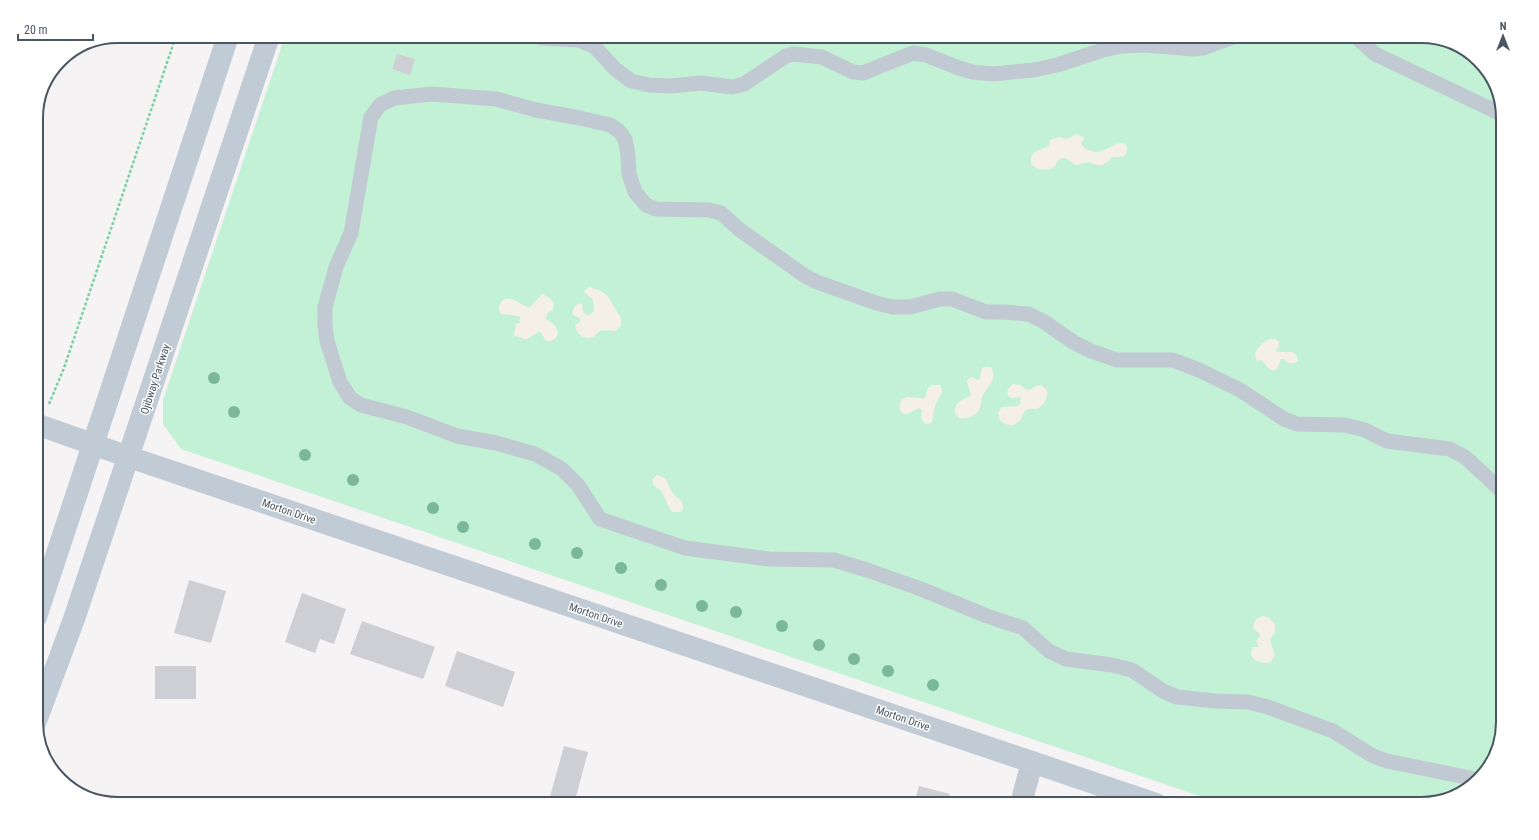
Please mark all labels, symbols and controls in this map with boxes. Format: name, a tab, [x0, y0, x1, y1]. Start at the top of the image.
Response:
scale bar	[18, 16, 93, 42]
north arrow	[1483, 16, 1523, 56]
text: N	[1500, 20, 1507, 33]
text: 20 m	[24, 23, 48, 37]
street label: Ojibway Parkway	[138, 342, 173, 416]
street label: Morton Drive	[260, 496, 317, 527]
street label: Morton Drive	[567, 600, 624, 631]
street label: Morton Drive	[874, 703, 931, 734]

